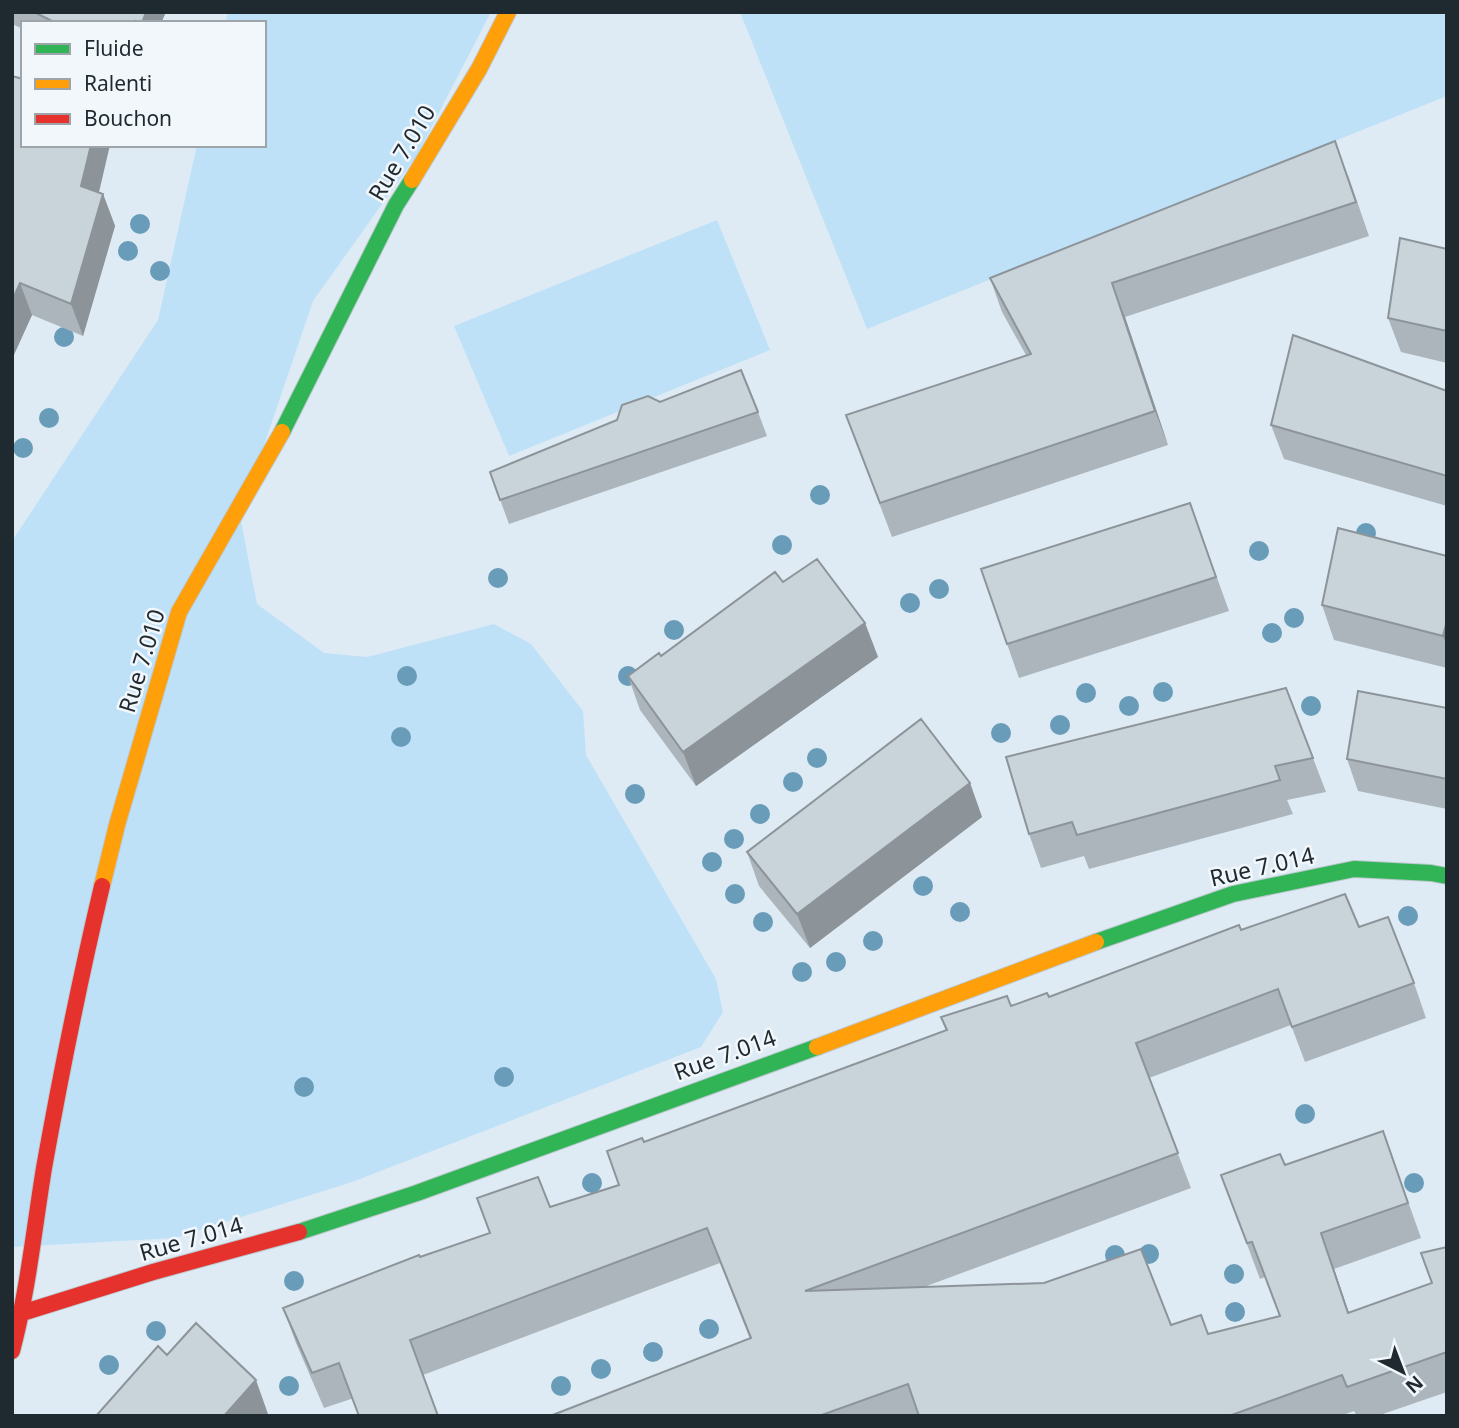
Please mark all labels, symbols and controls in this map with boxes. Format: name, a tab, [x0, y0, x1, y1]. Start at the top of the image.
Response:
legend	[21, 21, 266, 147]
text: Fluide	[84, 34, 143, 62]
text: Ralenti	[84, 69, 152, 97]
street label: Rue 7.010	[360, 99, 442, 206]
text: Bouchon	[84, 104, 172, 132]
street label: Rue 7.010	[110, 605, 172, 716]
street label: Rue 7.014	[1206, 838, 1317, 894]
street label: Rue 7.014	[669, 1021, 780, 1087]
street label: Rue 7.014	[135, 1208, 246, 1268]
north arrow	[1368, 1337, 1438, 1407]
text: N	[1400, 1370, 1429, 1399]

